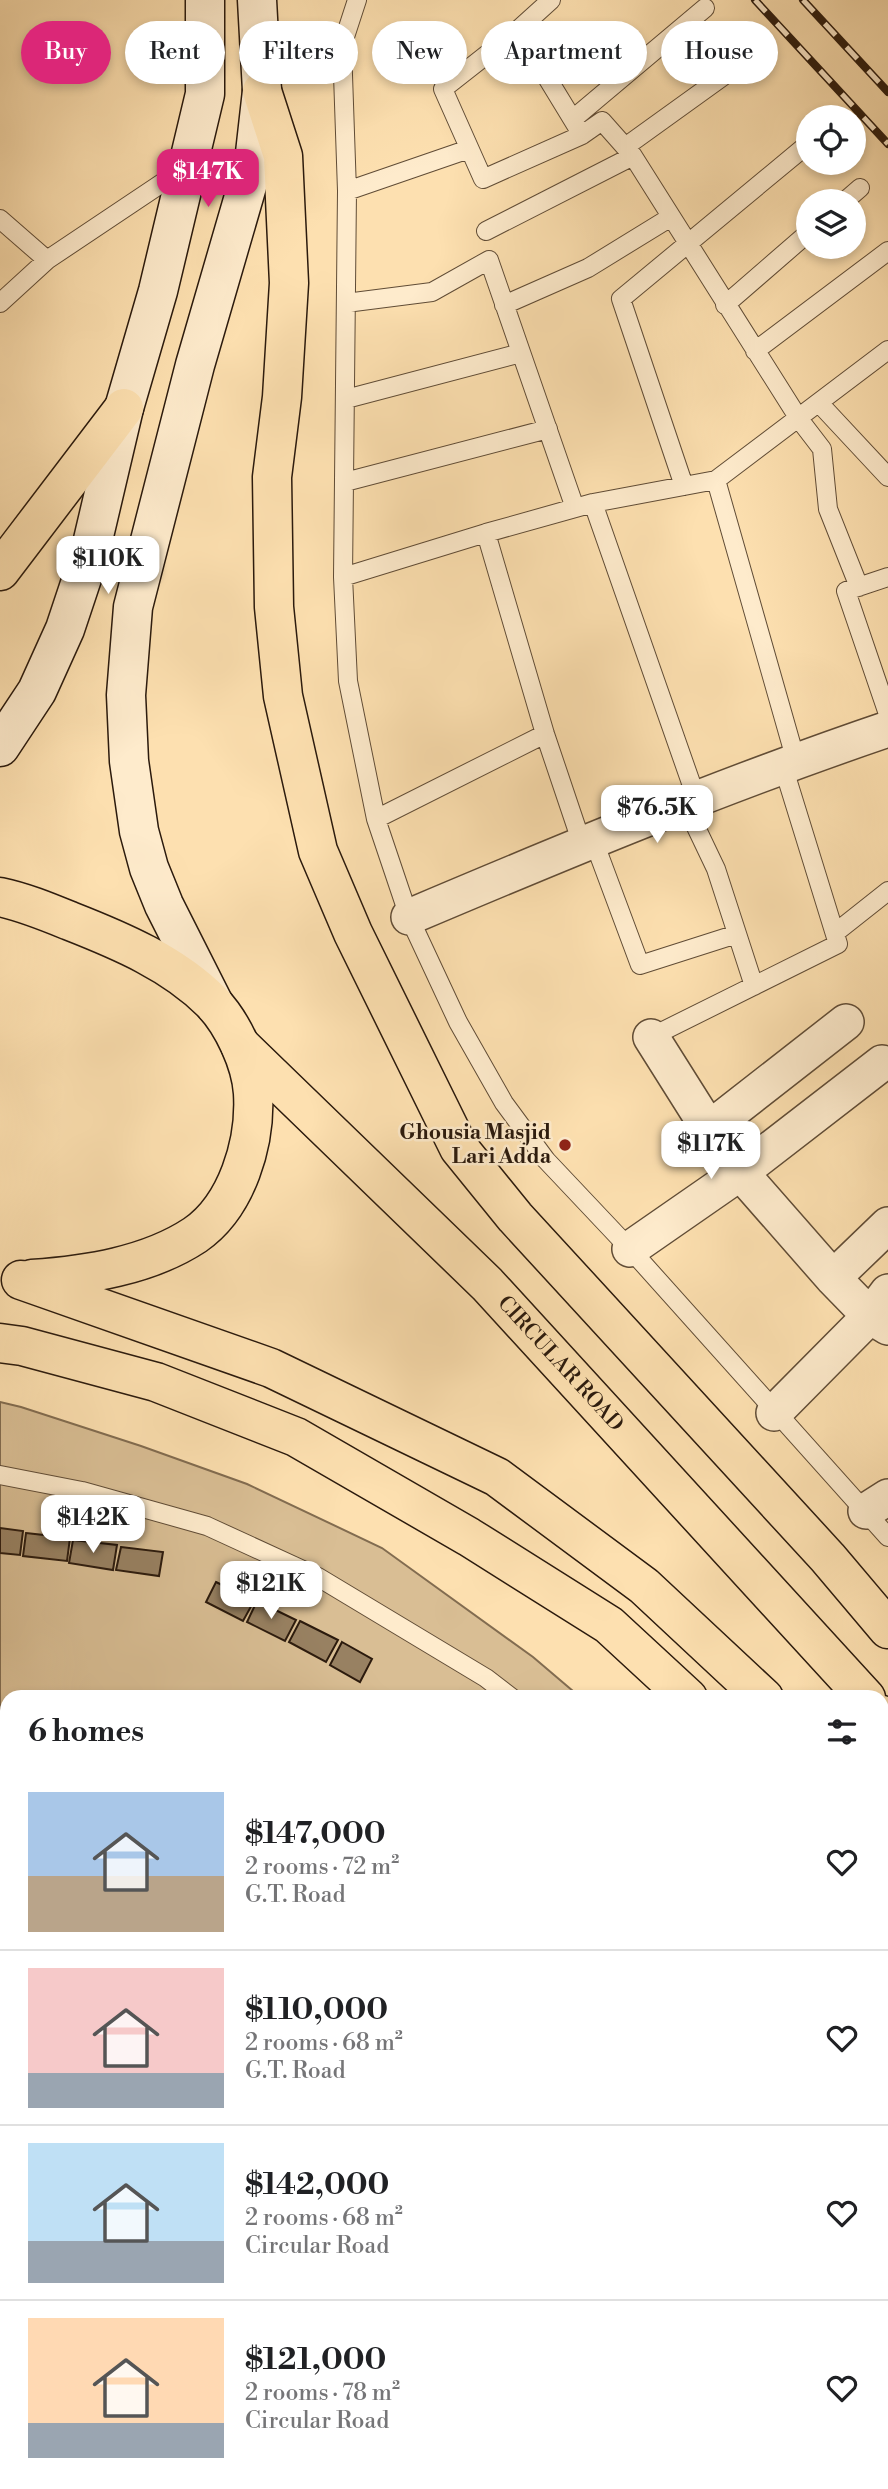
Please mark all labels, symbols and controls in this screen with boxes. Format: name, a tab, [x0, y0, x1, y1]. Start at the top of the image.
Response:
chip: Buy	[21, 21, 111, 84]
chip: Rent	[125, 21, 225, 84]
chip: Filters	[239, 21, 358, 84]
chip: New	[372, 21, 467, 84]
chip: Apartment	[481, 21, 647, 84]
chip: House	[661, 21, 778, 84]
map controls	[796, 105, 866, 259]
button: locate	[796, 105, 866, 175]
pin: $147K	[159, 150, 257, 209]
text: $147K	[173, 158, 243, 186]
button: layers	[796, 189, 866, 259]
pin: $110K	[59, 536, 157, 596]
text: $110K	[72, 545, 144, 573]
pin: $76.5K	[600, 786, 714, 845]
text: $76.5K	[617, 794, 697, 822]
place label: Ghousia Masjid Lari Adda	[399, 1120, 552, 1170]
pin: $117K	[662, 1122, 760, 1181]
text: $117K	[677, 1130, 745, 1158]
marker: Ghousia Masjid Lari Adda	[557, 1137, 573, 1153]
street label: CIRCULAR ROAD	[491, 1291, 629, 1437]
pin: $142K	[44, 1496, 142, 1555]
text: $142K	[57, 1504, 129, 1532]
pin: $121K	[222, 1562, 320, 1621]
text: $121K	[236, 1570, 306, 1598]
text: 6 homes	[28, 1713, 144, 1751]
icon: filters	[823, 1713, 861, 1751]
text: $147,000	[245, 1815, 386, 1853]
icon: home	[84, 1820, 168, 1904]
icon: heart	[823, 1843, 861, 1881]
text: 2 rooms · 72 m²	[245, 1853, 399, 1881]
text: G.T. Road	[245, 1881, 345, 1909]
text: $110,000	[245, 1991, 388, 2029]
icon: home	[84, 1996, 168, 2080]
icon: heart	[823, 2019, 861, 2057]
text: 2 rooms · 68 m²	[245, 2029, 403, 2057]
text: G.T. Road	[245, 2057, 345, 2085]
text: $142,000	[245, 2166, 389, 2204]
icon: home	[84, 2171, 168, 2255]
icon: heart	[823, 2194, 861, 2232]
text: 2 rooms · 68 m²	[245, 2204, 403, 2232]
text: Circular Road	[245, 2232, 389, 2260]
text: $121,000	[245, 2341, 386, 2379]
icon: home	[84, 2346, 168, 2430]
icon: heart	[823, 2369, 861, 2407]
text: 2 rooms · 78 m²	[245, 2379, 400, 2407]
text: Circular Road	[245, 2407, 389, 2435]

